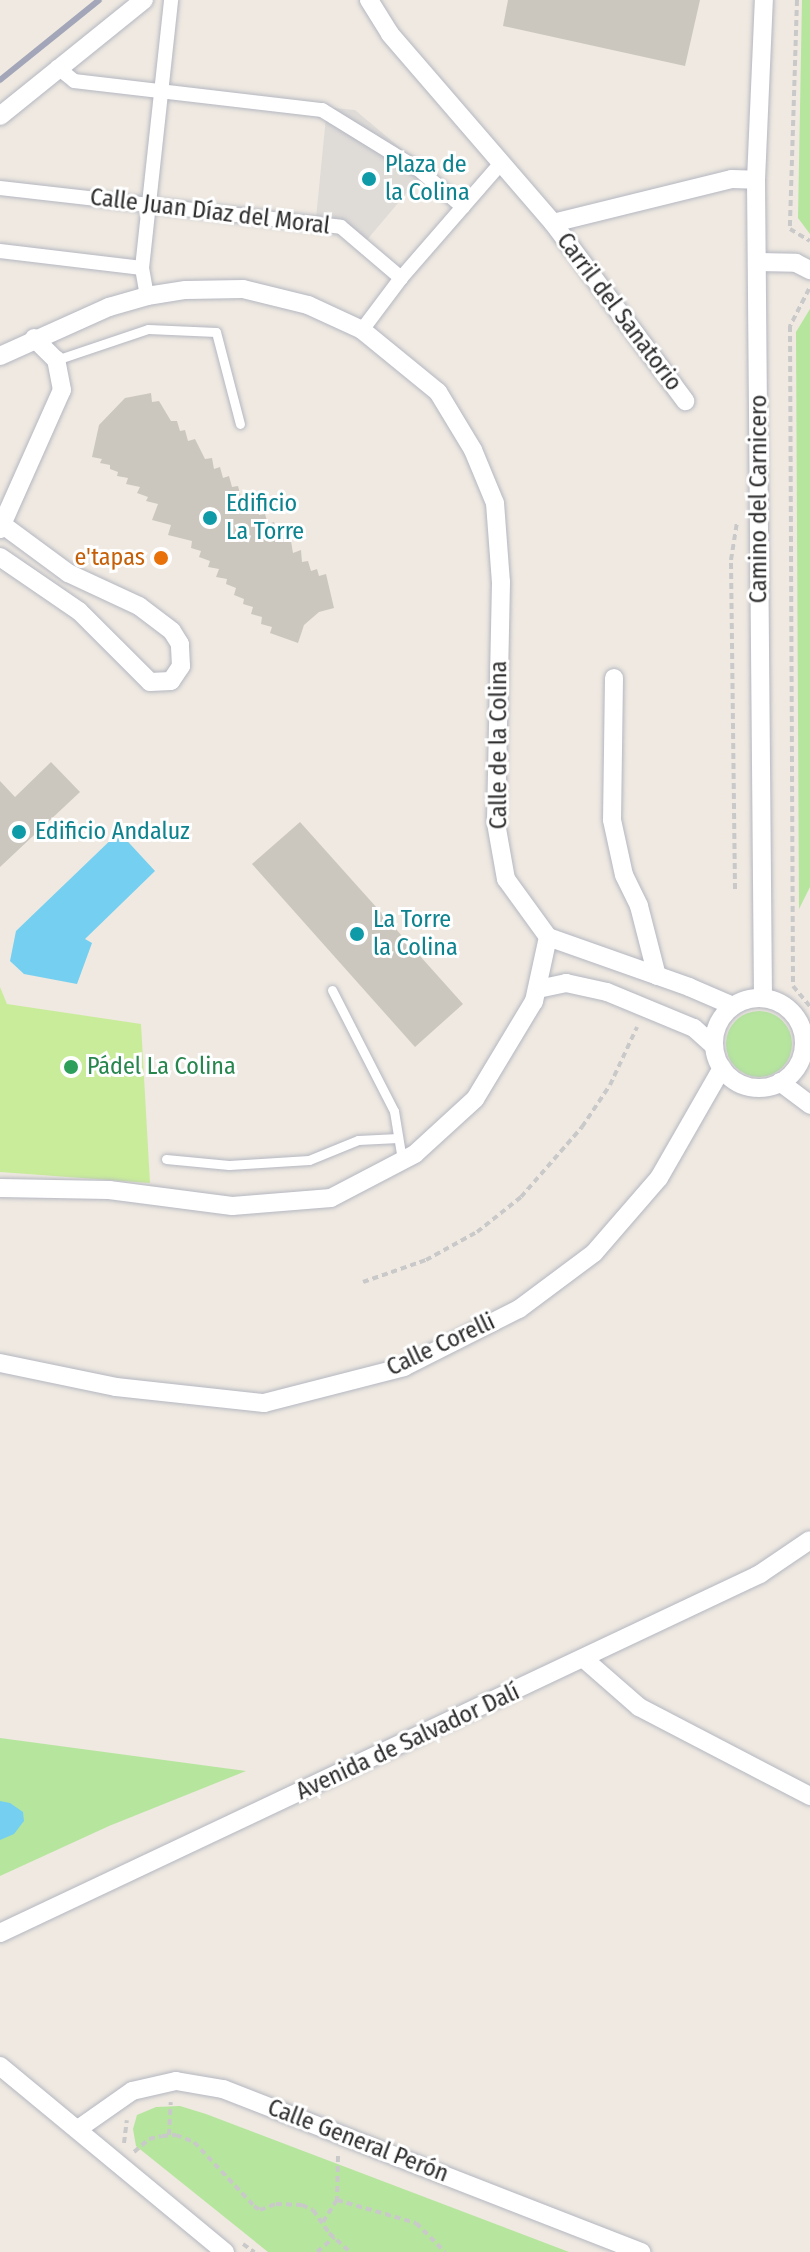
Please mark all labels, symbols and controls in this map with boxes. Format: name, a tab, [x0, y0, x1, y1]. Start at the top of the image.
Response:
place label: Plaza de la Colina	[385, 151, 470, 207]
marker: Plaza de la Colina	[360, 170, 378, 188]
street label: Calle Juan Díaz del Moral	[88, 183, 332, 241]
street label: Carril del Sanatorio	[550, 227, 688, 397]
street label: Camino del Carnicero	[745, 395, 773, 603]
place label: Edificio La Torre	[226, 490, 304, 546]
marker: Edificio La Torre	[201, 509, 219, 527]
place label: e'tapas	[74, 544, 145, 572]
marker: e'tapas	[152, 549, 170, 567]
street label: Calle de la Colina	[485, 661, 513, 829]
place label: Edificio Andaluz	[35, 818, 190, 846]
marker: Edificio Andaluz	[10, 823, 28, 841]
place label: La Torre la Colina	[373, 906, 458, 962]
marker: La Torre la Colina	[348, 925, 366, 943]
place label: Pádel La Colina	[87, 1053, 236, 1081]
marker: Pádel La Colina	[62, 1058, 80, 1076]
street label: Calle Corelli	[382, 1307, 500, 1383]
street label: Avenida de Salvador Dalí	[292, 1678, 524, 1806]
street label: Calle General Perón	[263, 2093, 453, 2189]

